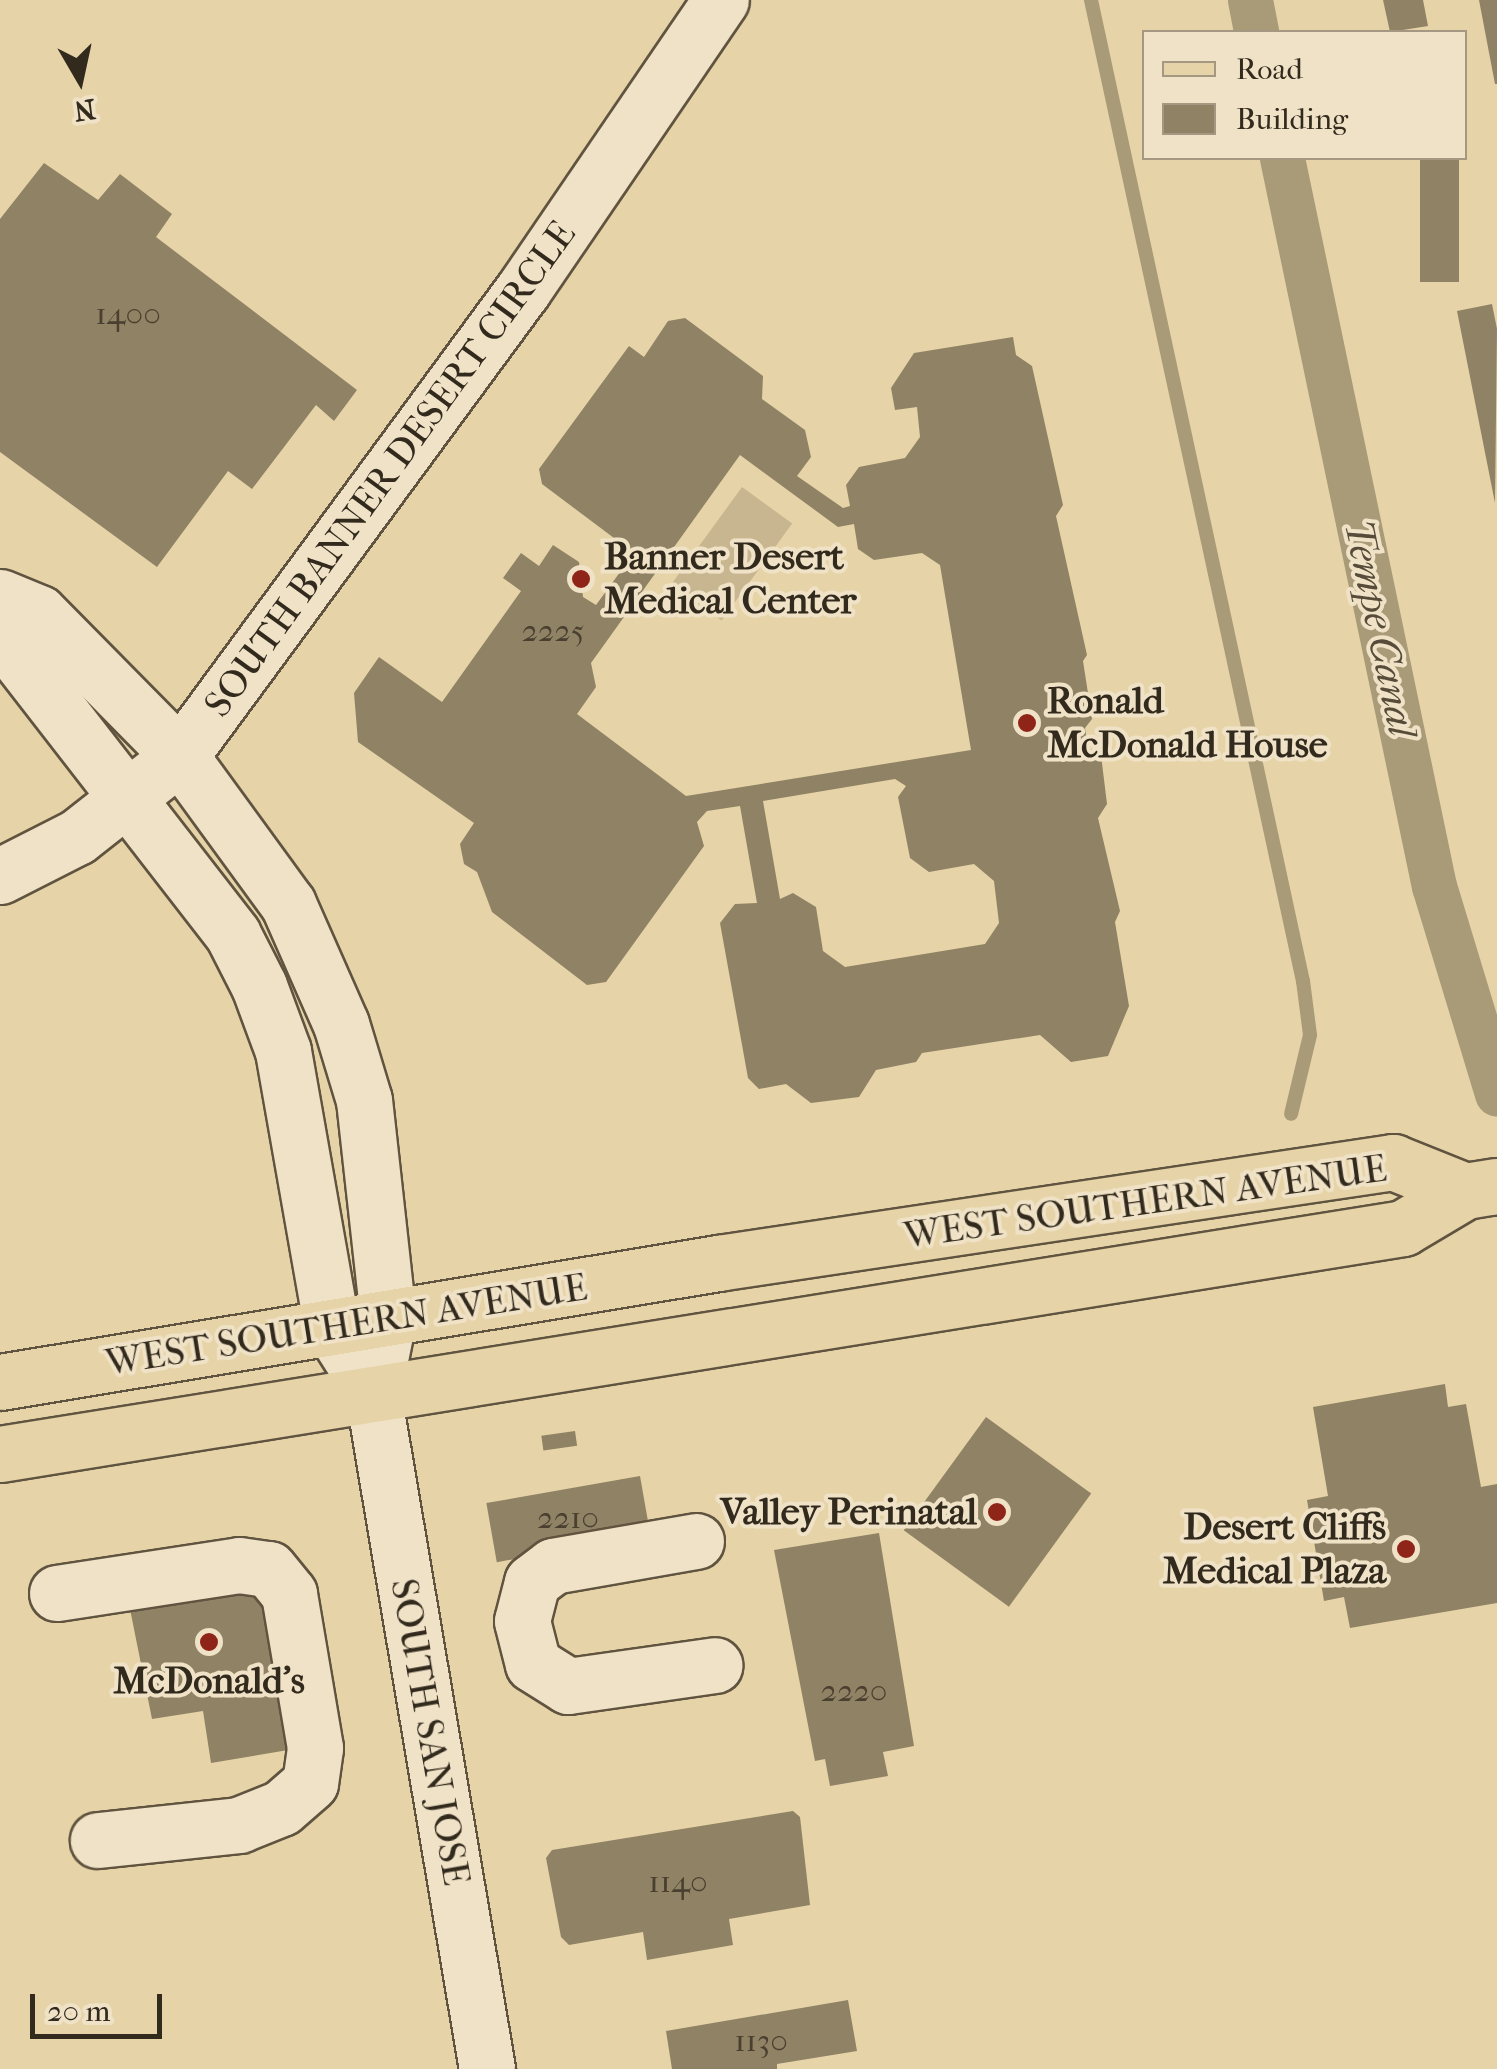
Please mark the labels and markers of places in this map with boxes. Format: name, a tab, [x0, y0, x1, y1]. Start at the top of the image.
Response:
place label: Banner Desert Medical Center	[604, 534, 856, 624]
marker: Banner Desert Medical Center	[568, 566, 594, 592]
place label: Ronald McDonald House	[1047, 678, 1328, 768]
marker: Ronald McDonald House	[1016, 712, 1038, 734]
place label: Valley Perinatal	[720, 1489, 977, 1535]
marker: Valley Perinatal	[986, 1501, 1008, 1523]
place label: Desert Cliffs Medical Plaza	[1163, 1504, 1386, 1594]
marker: Desert Cliffs Medical Plaza	[1395, 1538, 1417, 1560]
marker: McDonald's	[198, 1631, 220, 1653]
place label: McDonald's	[113, 1658, 305, 1704]

